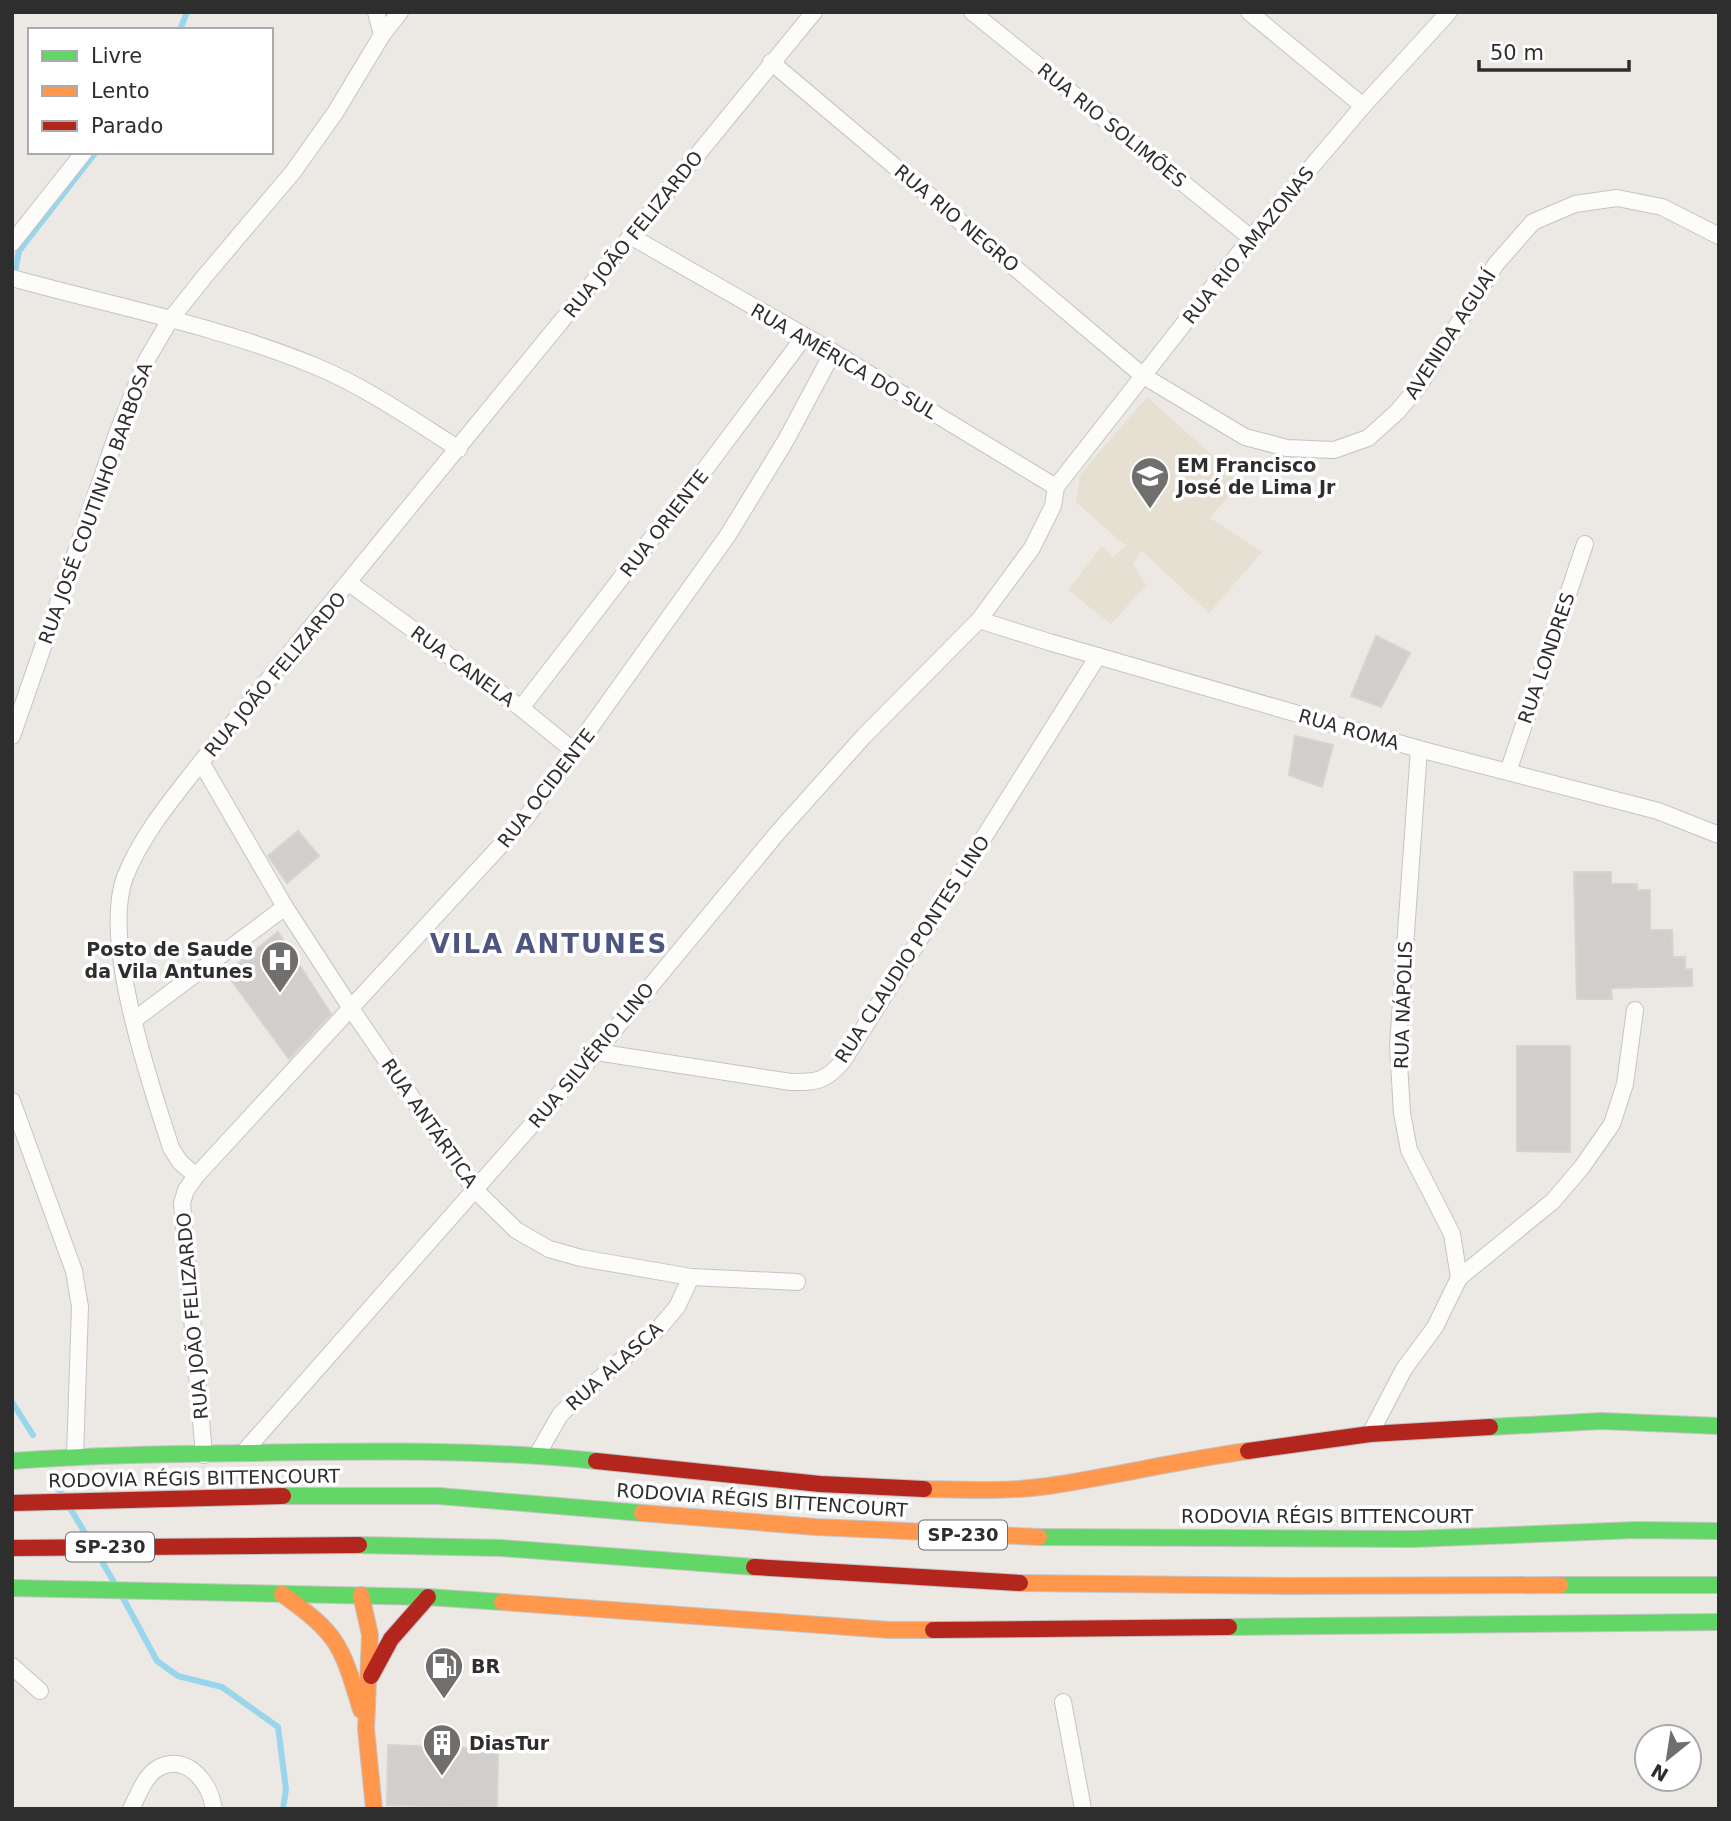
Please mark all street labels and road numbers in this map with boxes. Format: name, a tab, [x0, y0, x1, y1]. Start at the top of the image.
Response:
street label: RUA RIO SOLIMÕES	[1033, 58, 1191, 192]
street label: RUA JOÃO FELIZARDO	[559, 146, 707, 322]
street label: RUA RIO NEGRO	[891, 160, 1023, 276]
street label: RUA RIO AMAZONAS	[1178, 162, 1318, 328]
street label: AVENIDA AGUAÍ	[1400, 265, 1500, 403]
street label: RUA AMÉRICA DO SUL	[747, 299, 941, 423]
street label: RUA JOSÉ COUTINHO BARBOSA	[34, 359, 156, 647]
street label: RUA ORIENTE	[615, 465, 713, 581]
street label: RUA JOÃO FELIZARDO	[200, 587, 350, 761]
street label: RUA LONDRES	[1513, 590, 1579, 726]
street label: RUA CANELA	[407, 621, 519, 711]
street label: RUA ROMA	[1296, 704, 1402, 754]
street label: RUA OCIDENTE	[493, 724, 599, 852]
street label: RUA CLAUDIO PONTES LINO	[830, 831, 994, 1067]
street label: RUA NÁPOLIS	[1390, 941, 1416, 1069]
street label: RUA SILVÉRIO LINO	[524, 978, 658, 1132]
street label: RUA ANTÁRTICA	[377, 1055, 483, 1191]
street label: RUA JOÃO FELIZARDO	[172, 1211, 212, 1421]
street label: RUA ALASCA	[561, 1317, 667, 1415]
street label: RODOVIA RÉGIS BITTENCOURT	[48, 1464, 341, 1492]
street label: RODOVIA RÉGIS BITTENCOURT	[616, 1479, 909, 1521]
street label: RODOVIA RÉGIS BITTENCOURT	[1181, 1505, 1473, 1527]
road number: SP-230	[919, 1520, 1007, 1550]
road number: SP-230	[66, 1532, 154, 1562]

